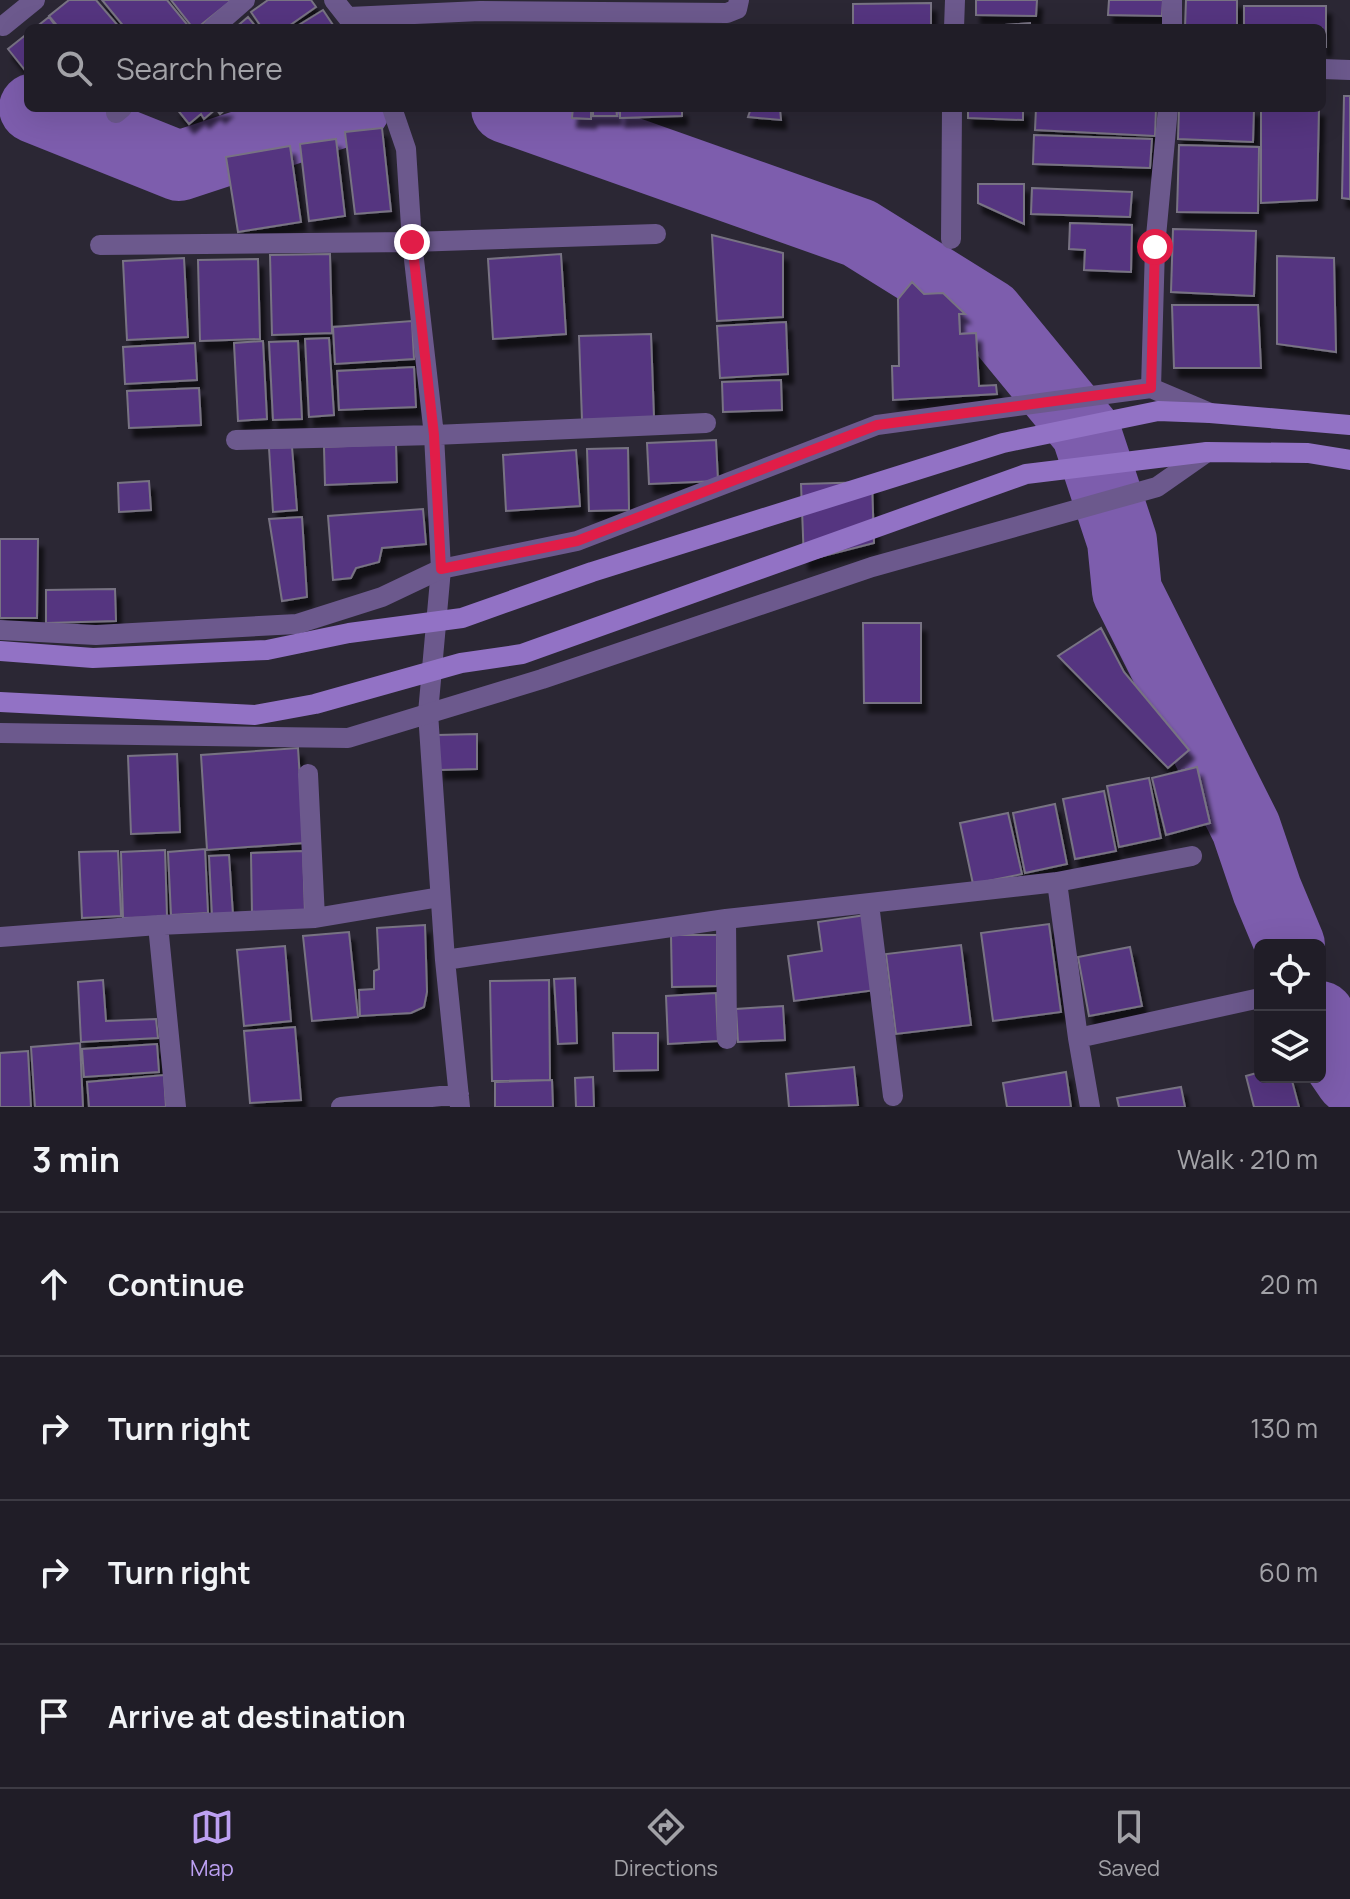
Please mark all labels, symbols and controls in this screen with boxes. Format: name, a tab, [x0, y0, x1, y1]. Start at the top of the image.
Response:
search box	[24, 24, 1326, 112]
icon: search	[52, 46, 96, 90]
text: Search here	[116, 48, 283, 89]
route end	[394, 224, 430, 260]
route start	[1137, 229, 1173, 265]
map controls	[1254, 939, 1326, 1083]
button: locate	[1254, 939, 1326, 1011]
button: layers	[1254, 1011, 1326, 1083]
text: 3 min	[32, 1136, 120, 1182]
text: Walk · 210 m	[1177, 1141, 1318, 1177]
icon: ahead	[32, 1262, 76, 1306]
text: Continue	[108, 1264, 244, 1305]
text: 20 m	[1260, 1266, 1318, 1302]
icon: right	[32, 1406, 76, 1450]
text: Turn right	[108, 1408, 251, 1449]
text: 130 m	[1250, 1410, 1318, 1446]
icon: right	[32, 1550, 76, 1594]
text: Turn right	[108, 1552, 251, 1593]
text: 60 m	[1259, 1554, 1318, 1590]
icon: arrive	[32, 1694, 76, 1738]
text: Arrive at destination	[108, 1696, 406, 1737]
tab: Map	[190, 1805, 234, 1883]
tab: Directions	[614, 1805, 718, 1883]
tab: Saved	[1098, 1805, 1160, 1883]

